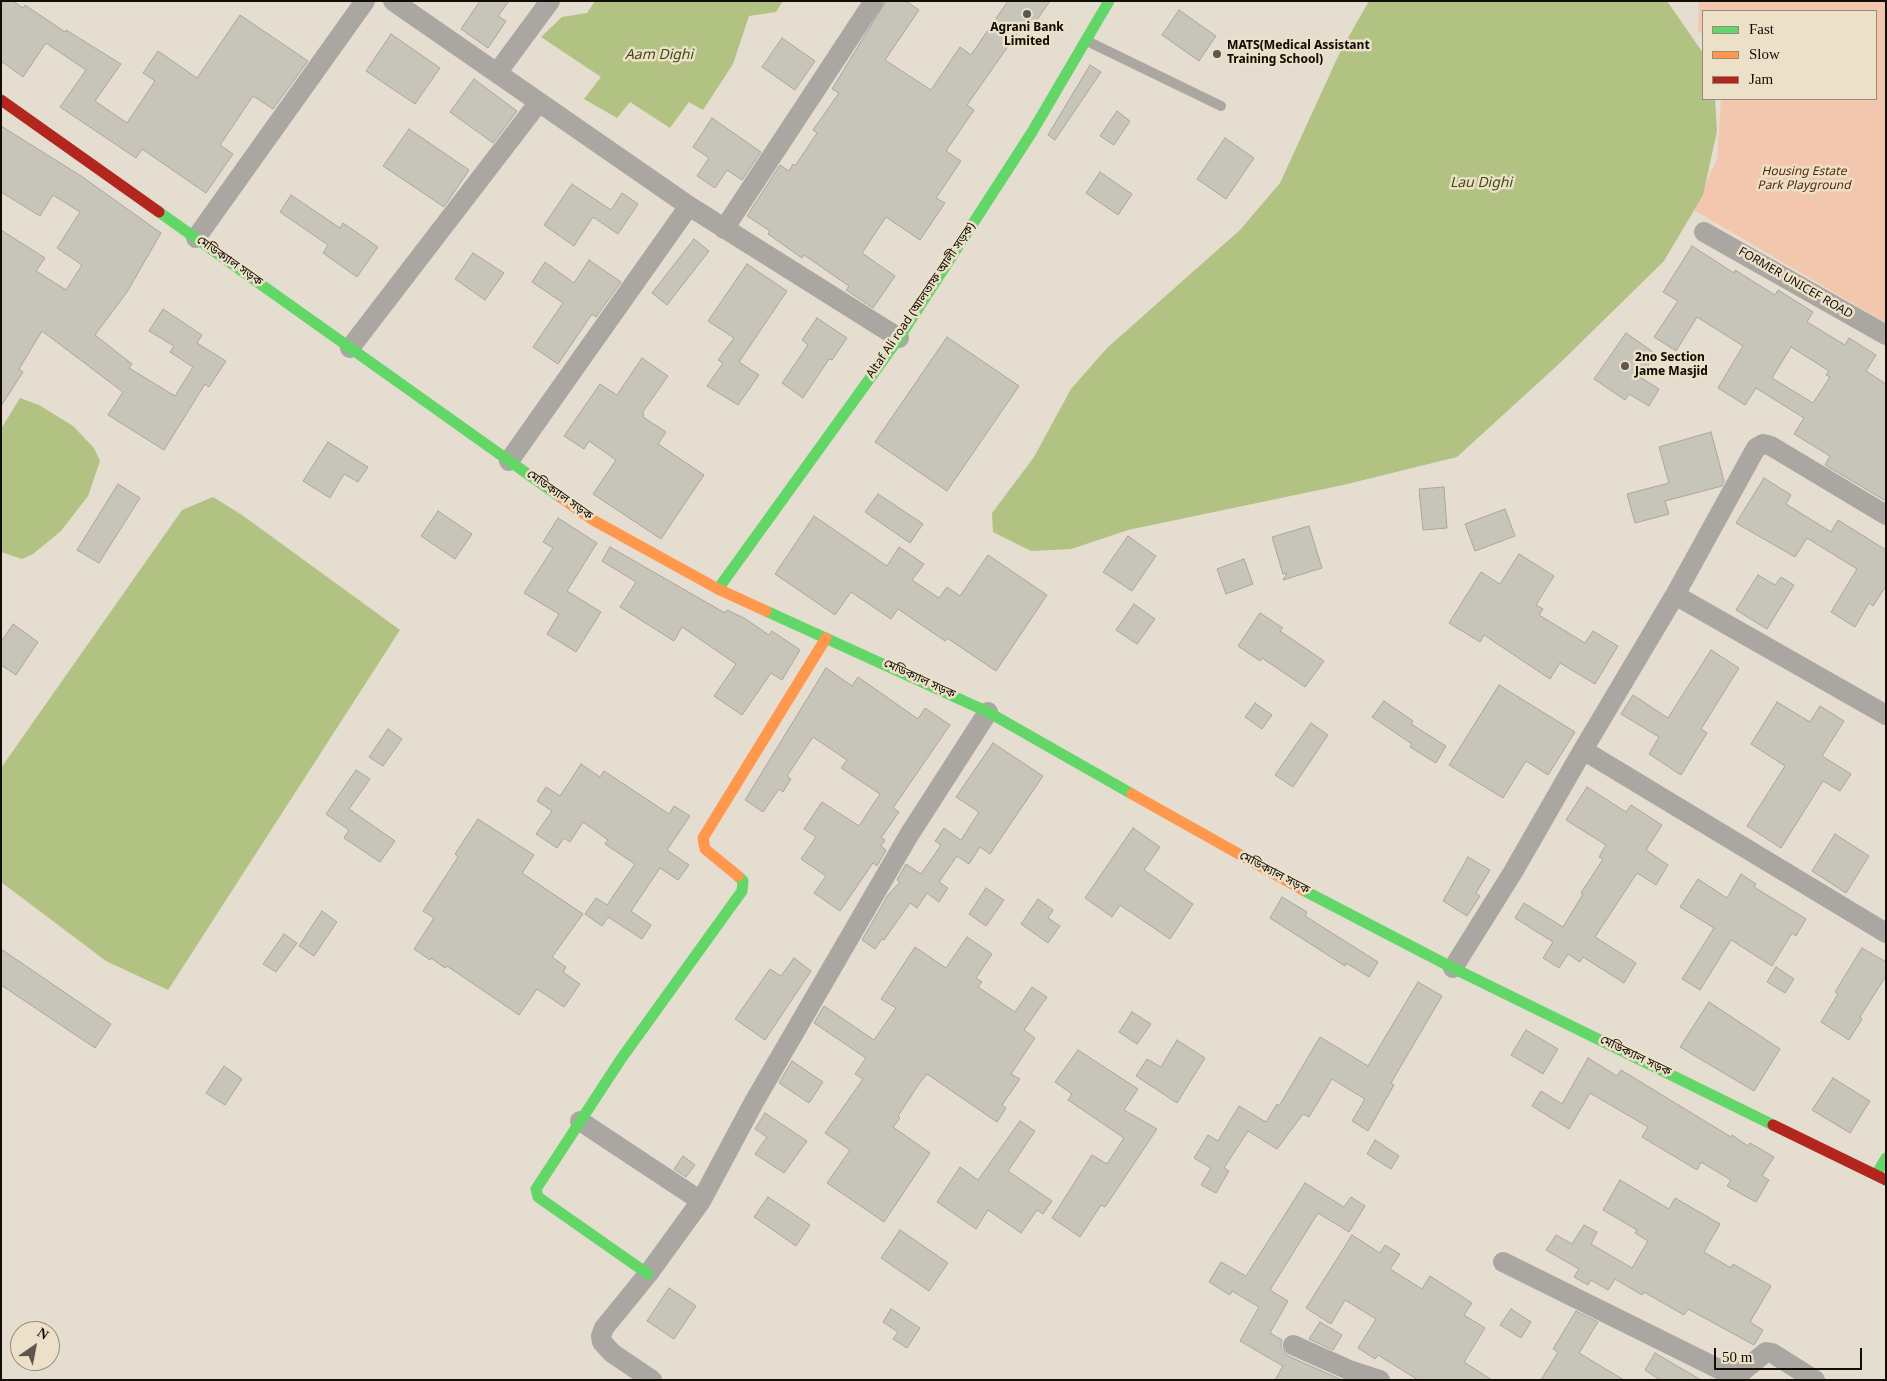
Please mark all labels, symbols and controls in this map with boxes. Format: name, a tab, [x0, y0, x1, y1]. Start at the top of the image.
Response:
marker: Agrani Bank Limited	[1021, 8, 1033, 20]
legend	[1702, 10, 1877, 100]
text: Fast	[1749, 21, 1774, 37]
place label: Agrani Bank Limited	[990, 22, 1064, 50]
place label: MATS(Medical Assistant Training School)	[1227, 40, 1370, 68]
text: Slow	[1749, 46, 1780, 62]
water label: Aam Dighi	[625, 48, 693, 64]
marker: MATS(Medical Assistant Training School)	[1211, 48, 1223, 60]
text: Jam	[1749, 71, 1773, 87]
park label: Housing Estate Park Playground	[1757, 166, 1851, 194]
water label: Lau Dighi	[1450, 176, 1512, 192]
street label: Altaf Ali road (আলতাফ আলী সড়ক)	[864, 220, 980, 382]
street label: মেডিক্যাল সড়ক	[193, 234, 265, 290]
street label: FORMER UNICEF ROAD	[1735, 245, 1855, 323]
place label: 2no Section Jame Masjid	[1635, 352, 1708, 380]
marker: 2no Section Jame Masjid	[1619, 360, 1631, 372]
street label: মেডিক্যাল সড়ক	[523, 468, 595, 524]
street label: মেডিক্যাল সড়ক	[881, 657, 957, 703]
street label: মেডিক্যাল সড়ক	[1237, 850, 1311, 898]
street label: মেডিক্যাল সড়ক	[1597, 1034, 1673, 1080]
north arrow	[10, 1321, 60, 1371]
text: N	[35, 1325, 51, 1343]
scale bar	[1717, 1338, 1864, 1370]
text: 50 m	[1722, 1349, 1752, 1365]

